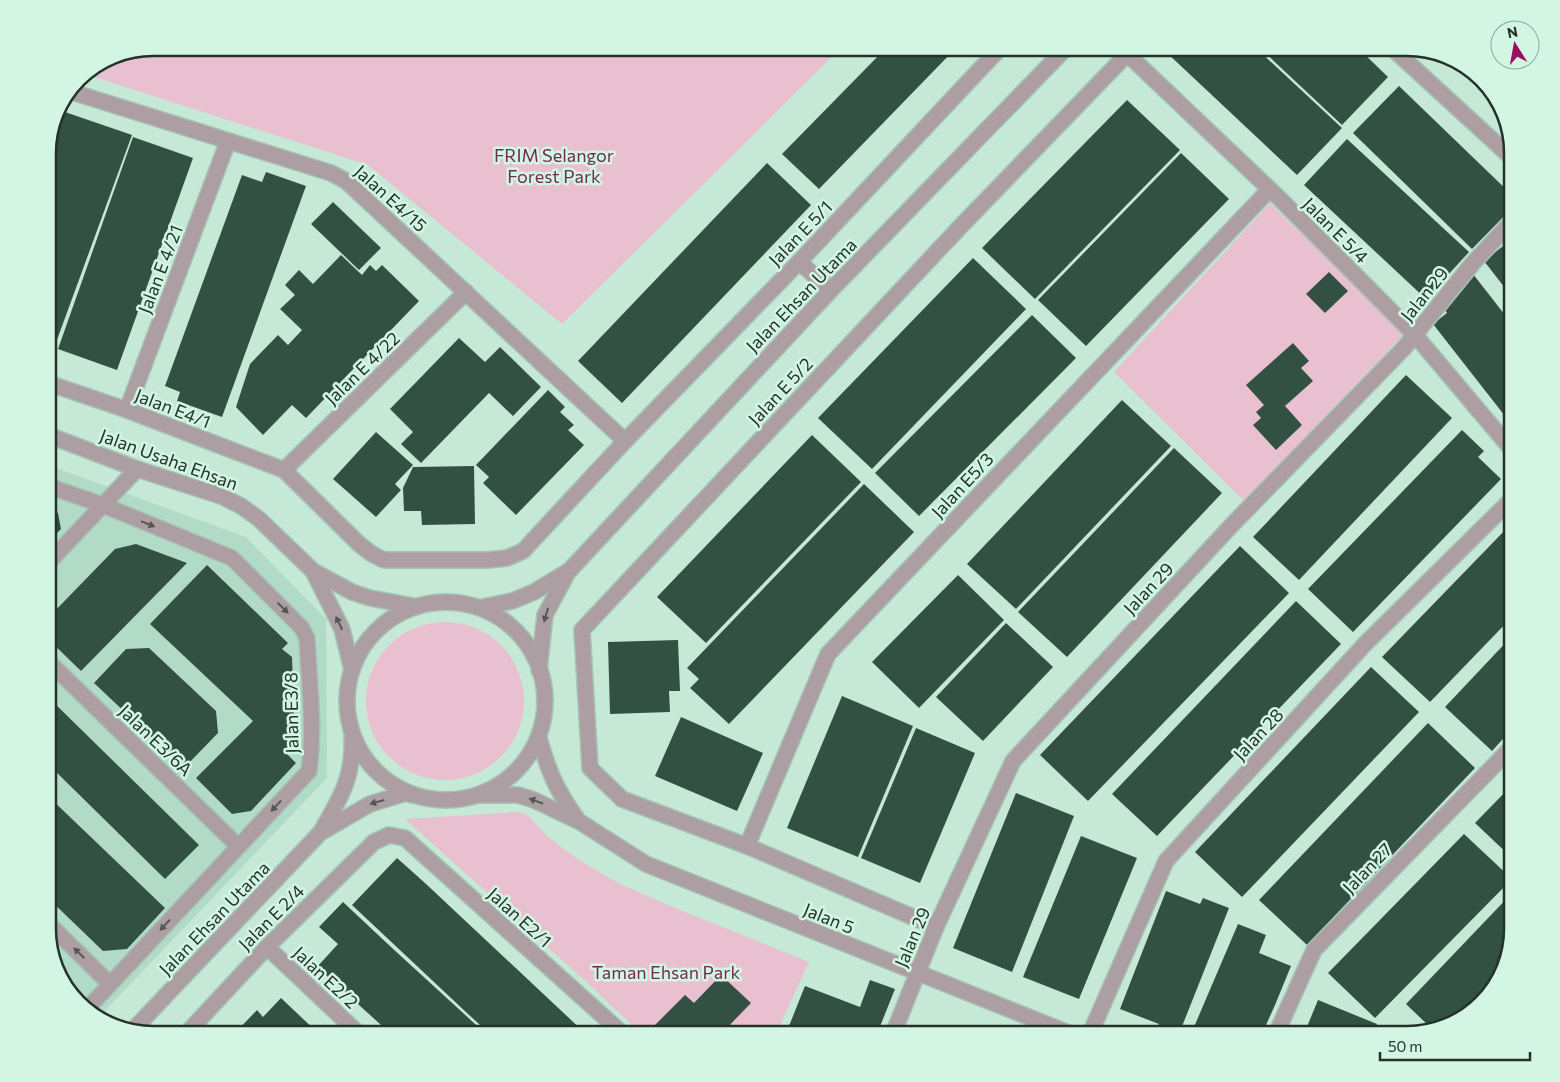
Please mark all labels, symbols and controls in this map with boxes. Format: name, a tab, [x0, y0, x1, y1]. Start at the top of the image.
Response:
north arrow	[1490, 20, 1540, 70]
text: N	[1506, 22, 1519, 41]
park label: FRIM Selangor Forest Park	[494, 144, 614, 187]
street label: Jalan E4/15	[350, 160, 432, 236]
street label: Jalan E 5/4	[1299, 193, 1374, 268]
street label: Jalan E 5/1	[764, 196, 836, 270]
street label: Jalan E 4/21	[133, 222, 187, 316]
street label: Jalan Ehsan Utama	[741, 233, 861, 357]
street label: Jalan 29	[1396, 262, 1452, 326]
street label: Jalan E 4/22	[320, 327, 404, 409]
street label: Jalan E 5/2	[743, 353, 817, 429]
street label: Jalan E4/1	[132, 383, 214, 433]
street label: Jalan Usaha Ehsan	[97, 424, 241, 494]
street label: Jalan E5/3	[926, 448, 998, 522]
one-way arrow	[141, 520, 155, 528]
street label: Jalan 29	[1118, 557, 1178, 619]
one-way arrow	[277, 602, 289, 614]
one-way arrow	[542, 608, 550, 623]
one-way arrow	[335, 616, 343, 630]
street label: Jalan E3/8	[279, 672, 303, 754]
street label: Jalan E3/6A	[115, 700, 197, 780]
street label: Jalan 28	[1228, 703, 1288, 765]
one-way arrow	[528, 797, 543, 805]
one-way arrow	[370, 798, 385, 806]
one-way arrow	[270, 800, 282, 812]
street label: Jalan 27	[1338, 838, 1396, 898]
street label: Jalan Ehsan Utama	[154, 856, 274, 980]
street label: Jalan E 2/4	[234, 879, 309, 954]
street label: Jalan E2/1	[483, 882, 557, 952]
street label: Jalan 5	[800, 898, 858, 938]
street label: Jalan 29	[890, 904, 934, 970]
one-way arrow	[159, 919, 171, 931]
street label: Jalan E2/2	[289, 941, 363, 1013]
one-way arrow	[73, 948, 85, 960]
park label: Taman Ehsan Park	[592, 961, 740, 983]
scale bar	[1380, 1030, 1530, 1062]
text: 50 m	[1388, 1037, 1422, 1055]

